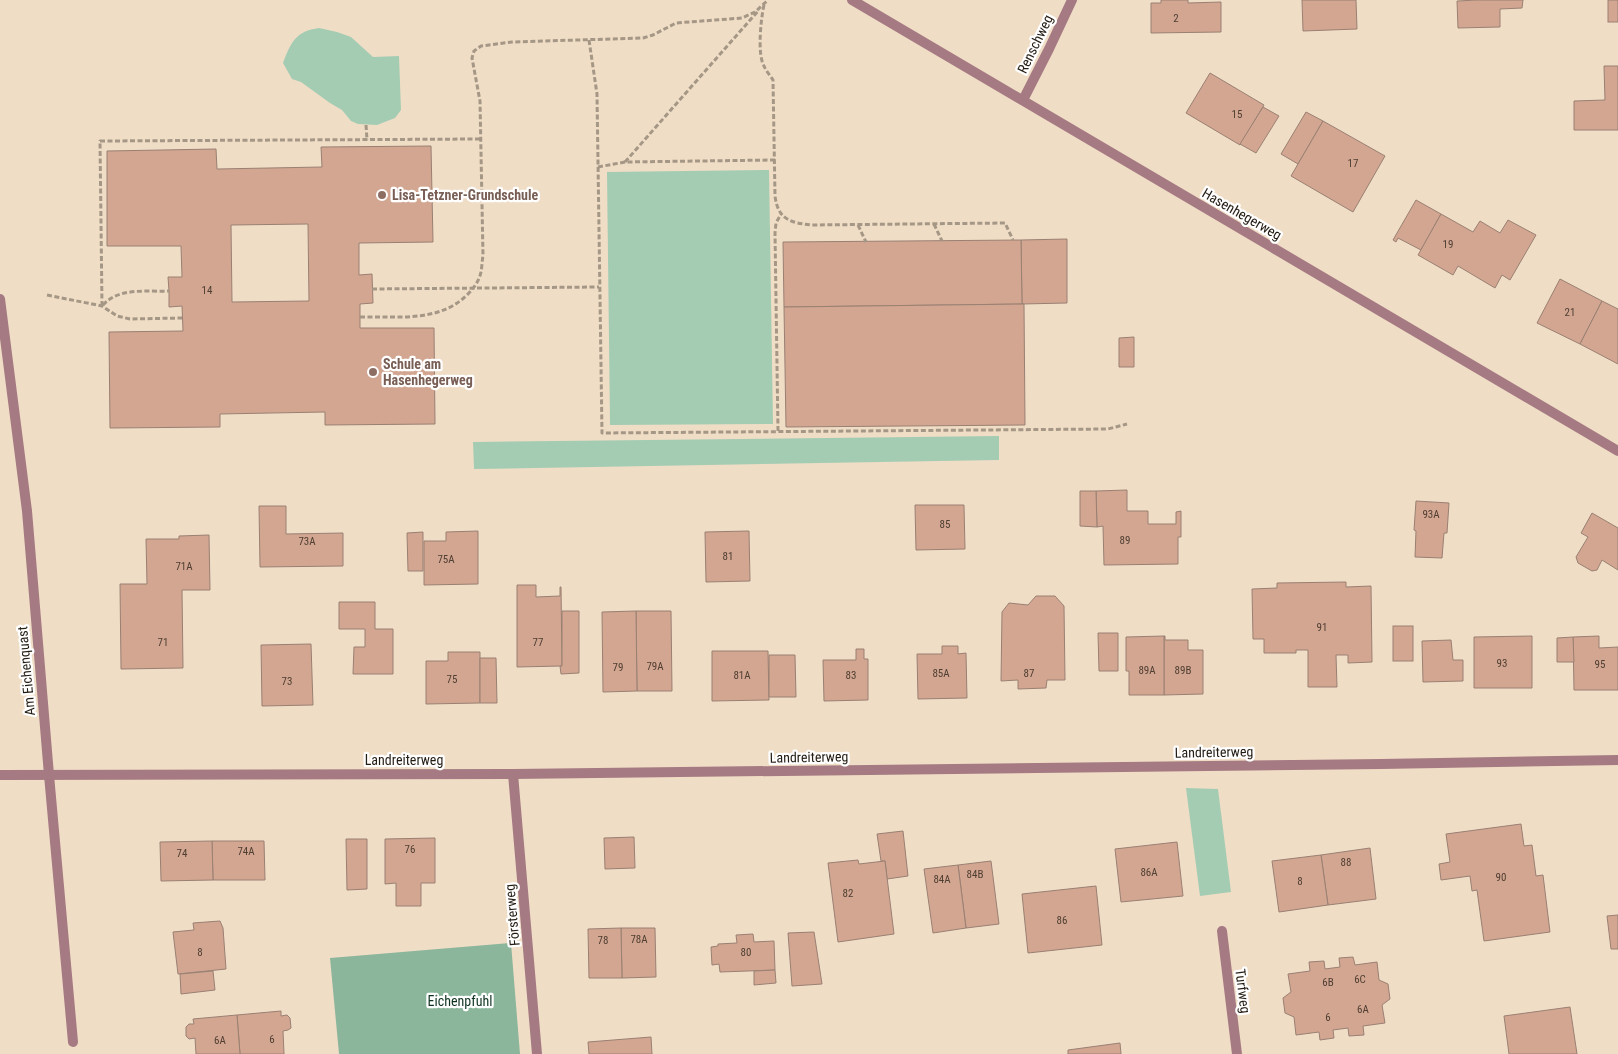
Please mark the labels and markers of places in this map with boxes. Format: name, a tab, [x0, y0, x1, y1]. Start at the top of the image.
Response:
place label: Lisa-Tetzner-Grundschule	[392, 187, 538, 203]
marker: Lisa-Tetzner-Grundschule	[376, 189, 388, 201]
place label: Schule am Hasenhegerweg	[383, 356, 473, 388]
marker: Schule am Hasenhegerweg	[367, 366, 379, 378]

